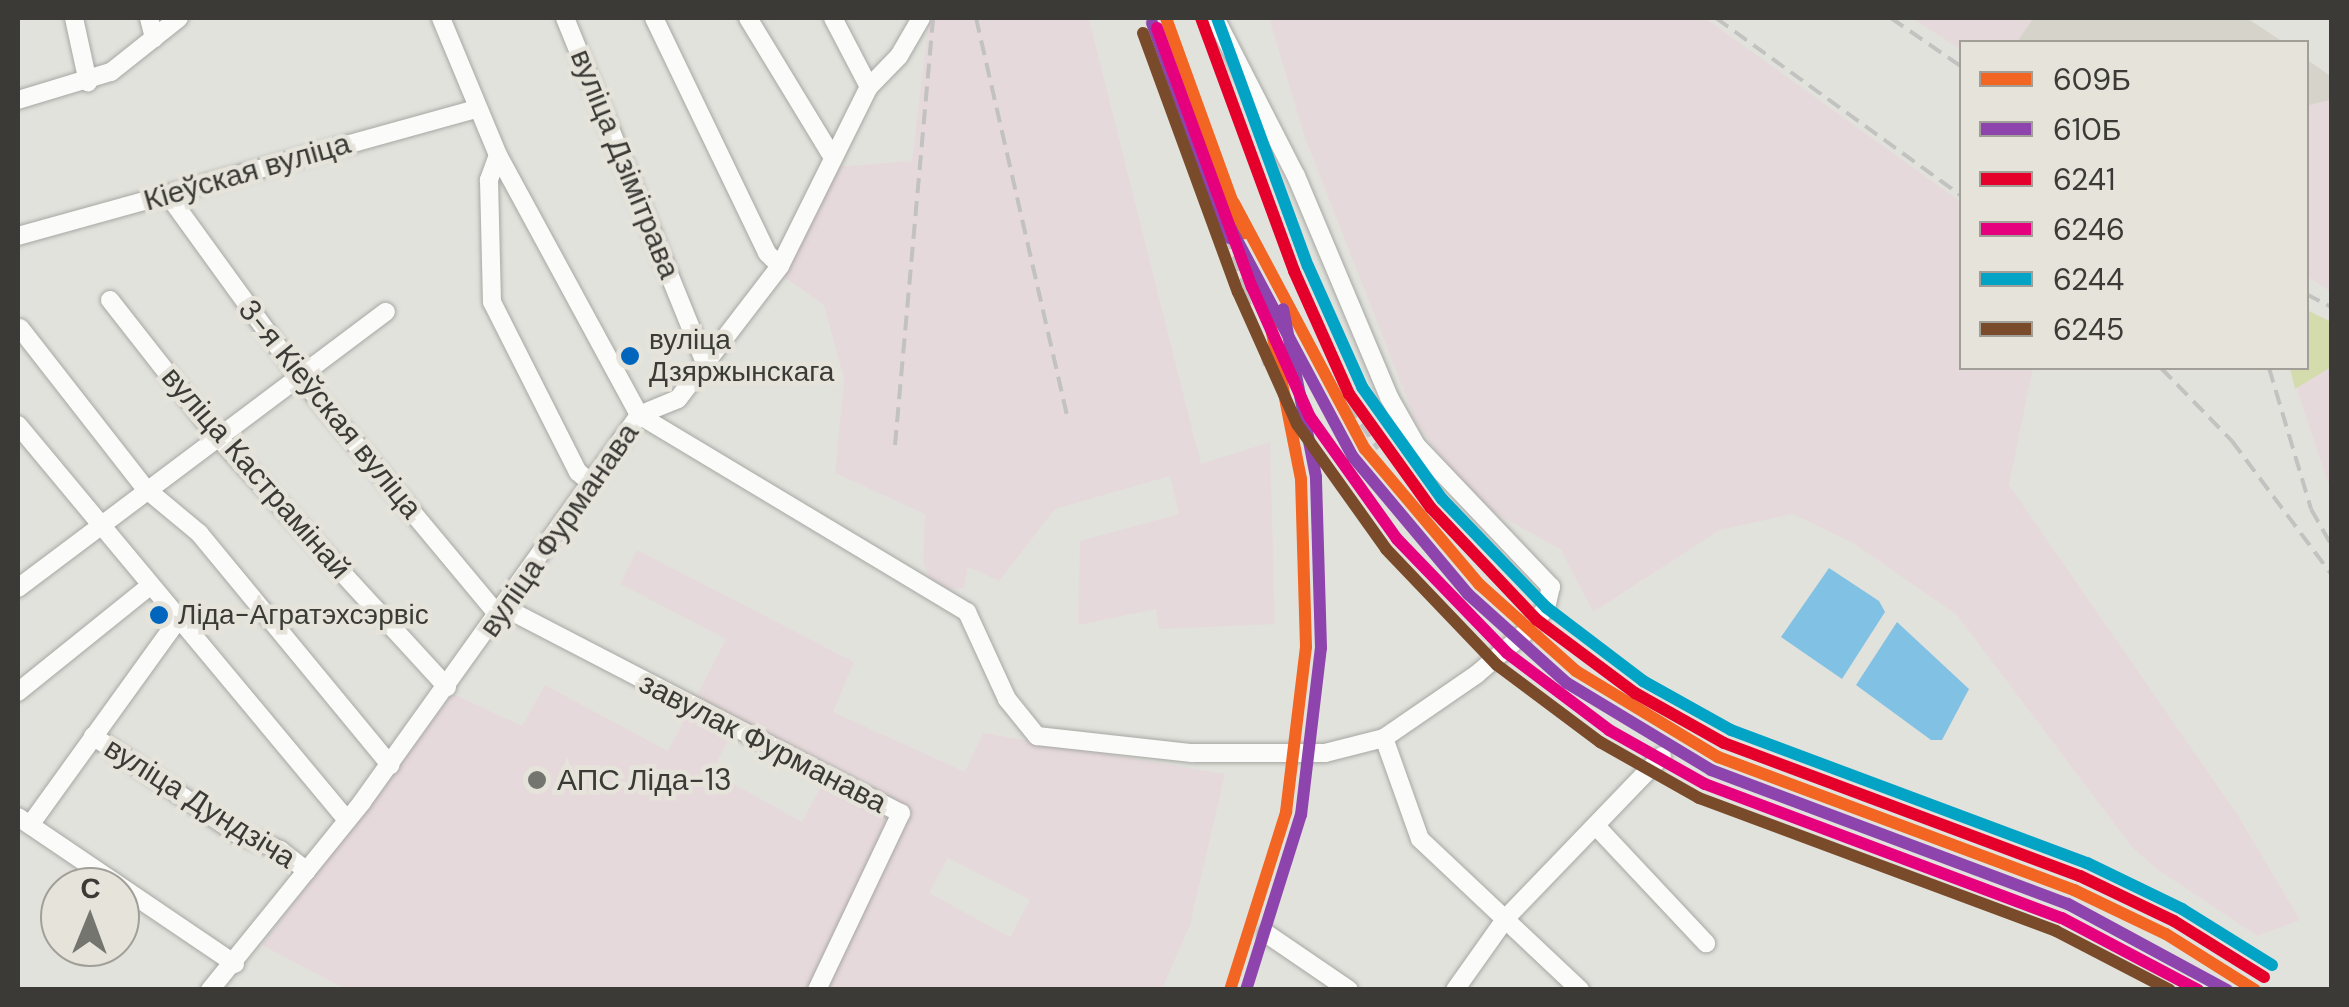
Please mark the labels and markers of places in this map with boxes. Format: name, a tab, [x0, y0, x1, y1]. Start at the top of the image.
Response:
place label: вуліца Дзяржынскага	[649, 323, 834, 389]
marker: вуліца Дзяржынскага	[620, 346, 640, 366]
place label: Ліда-Агратэхсэрвіс	[178, 598, 429, 632]
marker: Ліда-Агратэхсэрвіс	[149, 605, 169, 625]
place label: АПС Ліда-13	[557, 762, 732, 798]
marker: АПС Ліда-13	[526, 769, 548, 791]

